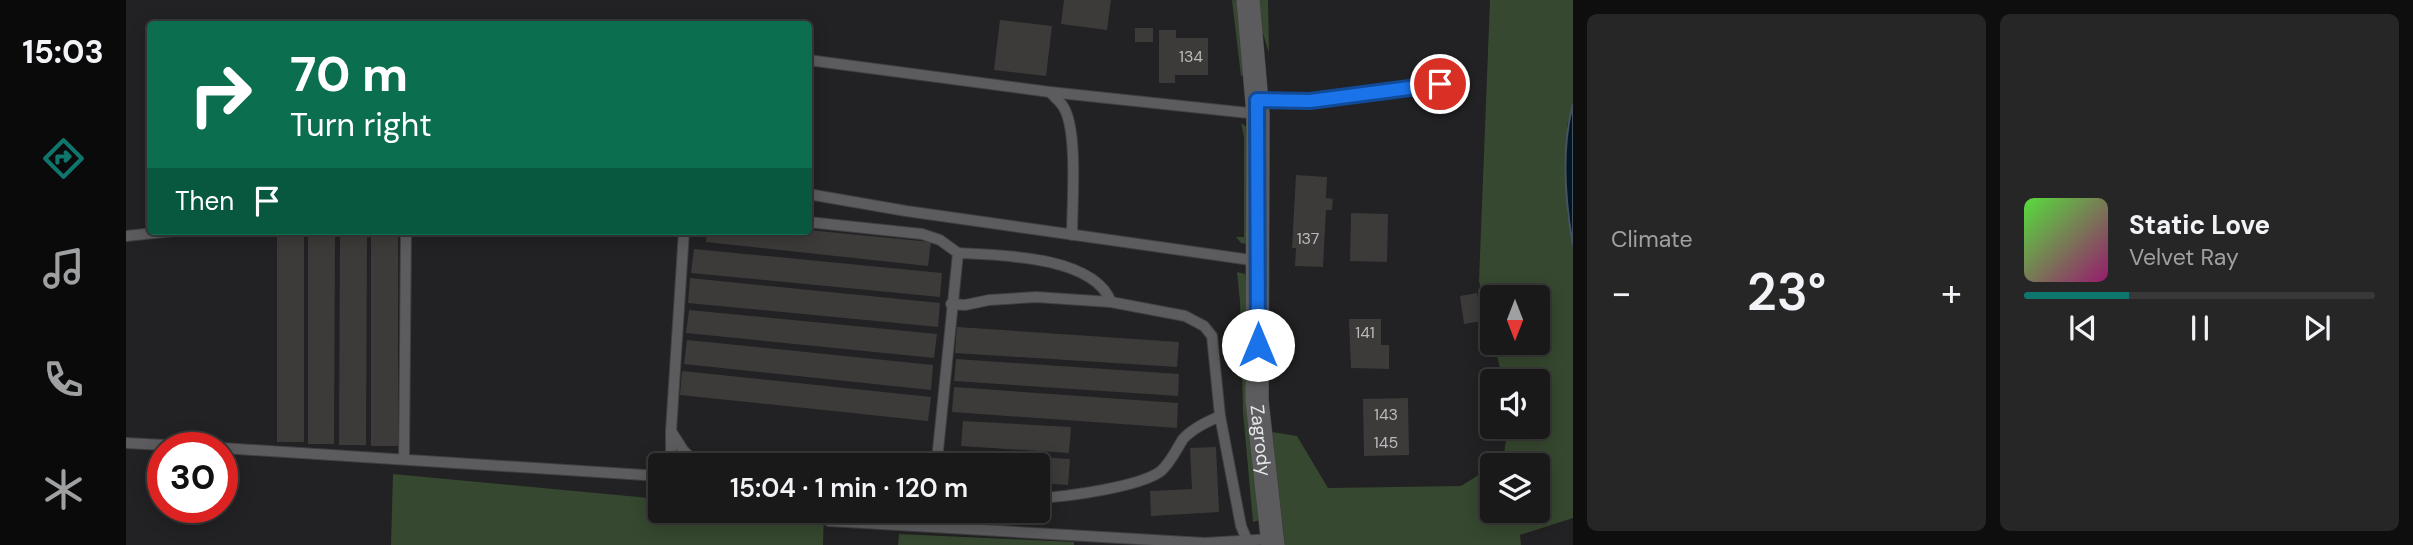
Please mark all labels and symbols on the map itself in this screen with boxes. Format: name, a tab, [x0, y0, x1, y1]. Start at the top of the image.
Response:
house number: 134	[1179, 46, 1203, 67]
pin	[1410, 54, 1470, 114]
house number: 137	[1297, 228, 1319, 249]
north arrow	[1480, 285, 1550, 355]
position arrow	[1221, 308, 1295, 382]
house number: 141	[1355, 322, 1375, 343]
street label: Zagrody	[1244, 403, 1277, 478]
house number: 143	[1374, 404, 1398, 425]
speed limit sign: 30	[147, 432, 238, 523]
house number: 145	[1374, 432, 1398, 453]

